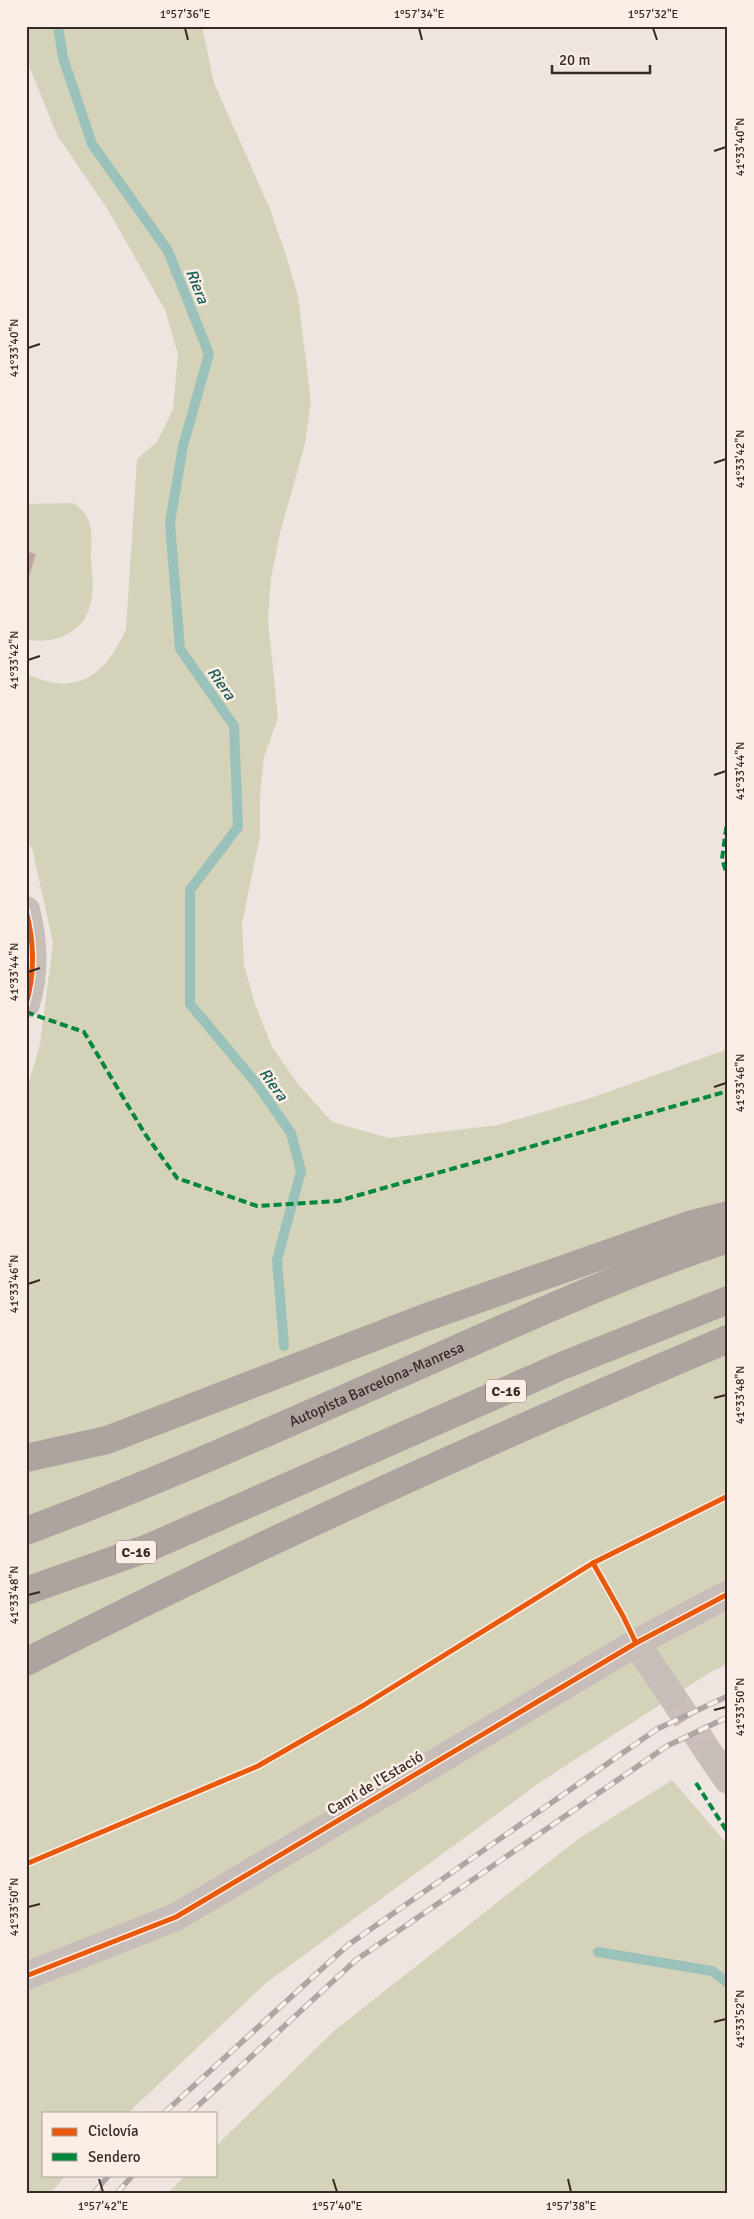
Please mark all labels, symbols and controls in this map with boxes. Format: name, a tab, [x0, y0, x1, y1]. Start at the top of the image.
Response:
text: 1°57'36"E	[160, 7, 211, 22]
text: 1°57'34"E	[394, 7, 445, 22]
text: 1°57'32"E	[628, 7, 679, 22]
scale bar	[552, 42, 649, 74]
text: 20 m	[559, 51, 590, 69]
text: 41°33'40"N	[733, 118, 748, 176]
water label: Riera	[181, 266, 213, 308]
text: 41°33'40"N	[7, 319, 22, 377]
text: 41°33'42"N	[733, 430, 748, 488]
text: 41°33'42"N	[7, 631, 22, 689]
water label: Riera	[203, 663, 240, 705]
text: 41°33'44"N	[733, 742, 748, 800]
text: 41°33'44"N	[7, 943, 22, 1001]
text: 41°33'46"N	[733, 1054, 748, 1112]
water label: Riera	[255, 1064, 292, 1106]
text: 41°33'46"N	[7, 1255, 22, 1313]
street label: Autopista Barcelona-Manresa	[286, 1338, 467, 1431]
text: 41°33'48"N	[733, 1366, 748, 1424]
road number: C-16	[486, 1380, 526, 1402]
road number: C-16	[116, 1540, 156, 1564]
text: 41°33'48"N	[7, 1566, 22, 1624]
text: 41°33'50"N	[733, 1678, 748, 1736]
street label: Camí de l'Estació	[324, 1747, 426, 1819]
text: 41°33'50"N	[7, 1878, 22, 1936]
text: 41°33'52"N	[733, 1990, 748, 2048]
legend	[42, 2112, 218, 2176]
text: Ciclovía	[88, 2122, 139, 2140]
text: Sendero	[88, 2148, 141, 2166]
text: 1°57'42"E	[78, 2199, 129, 2214]
text: 1°57'40"E	[312, 2199, 363, 2214]
text: 1°57'38"E	[546, 2199, 597, 2214]

